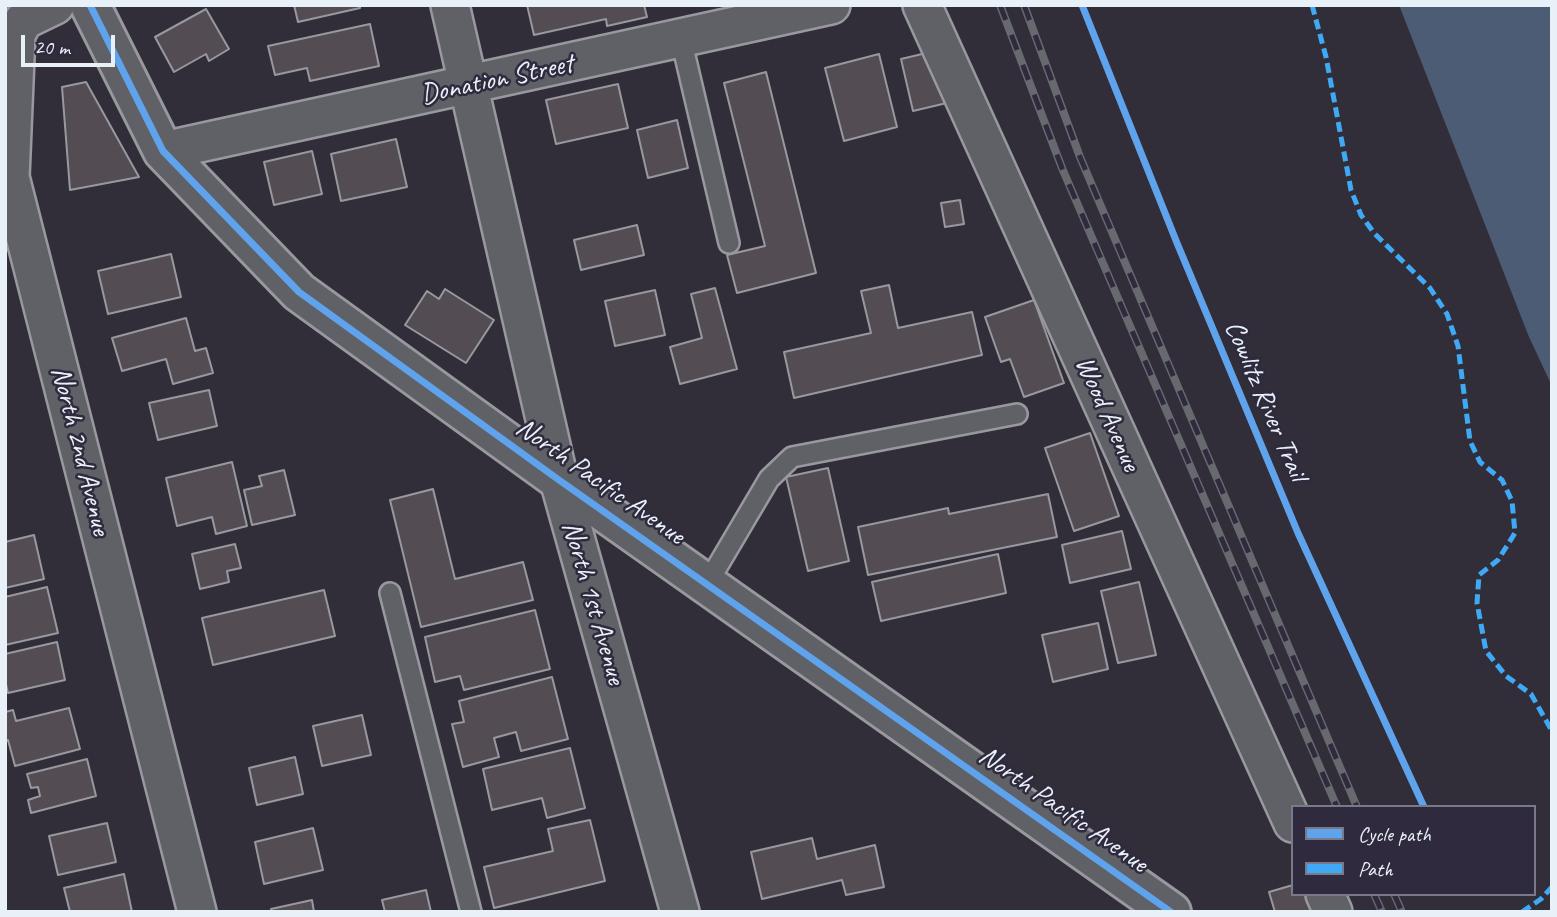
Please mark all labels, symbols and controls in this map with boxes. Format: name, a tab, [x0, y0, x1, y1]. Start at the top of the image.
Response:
scale bar	[24, 21, 119, 65]
text: 20 m	[34, 34, 70, 60]
street label: Donation Street	[418, 47, 576, 113]
street label: Cowlitz River Trail	[1216, 316, 1314, 486]
street label: Wood Avenue	[1067, 351, 1147, 477]
street label: North 2nd Avenue	[43, 363, 117, 539]
street label: North Pacific Avenue	[509, 411, 691, 553]
street label: North 1st Avenue	[554, 518, 632, 688]
street label: North Pacific Avenue	[972, 739, 1154, 881]
legend	[1291, 805, 1536, 896]
text: Cycle path	[1358, 821, 1431, 847]
text: Path	[1358, 856, 1393, 882]

